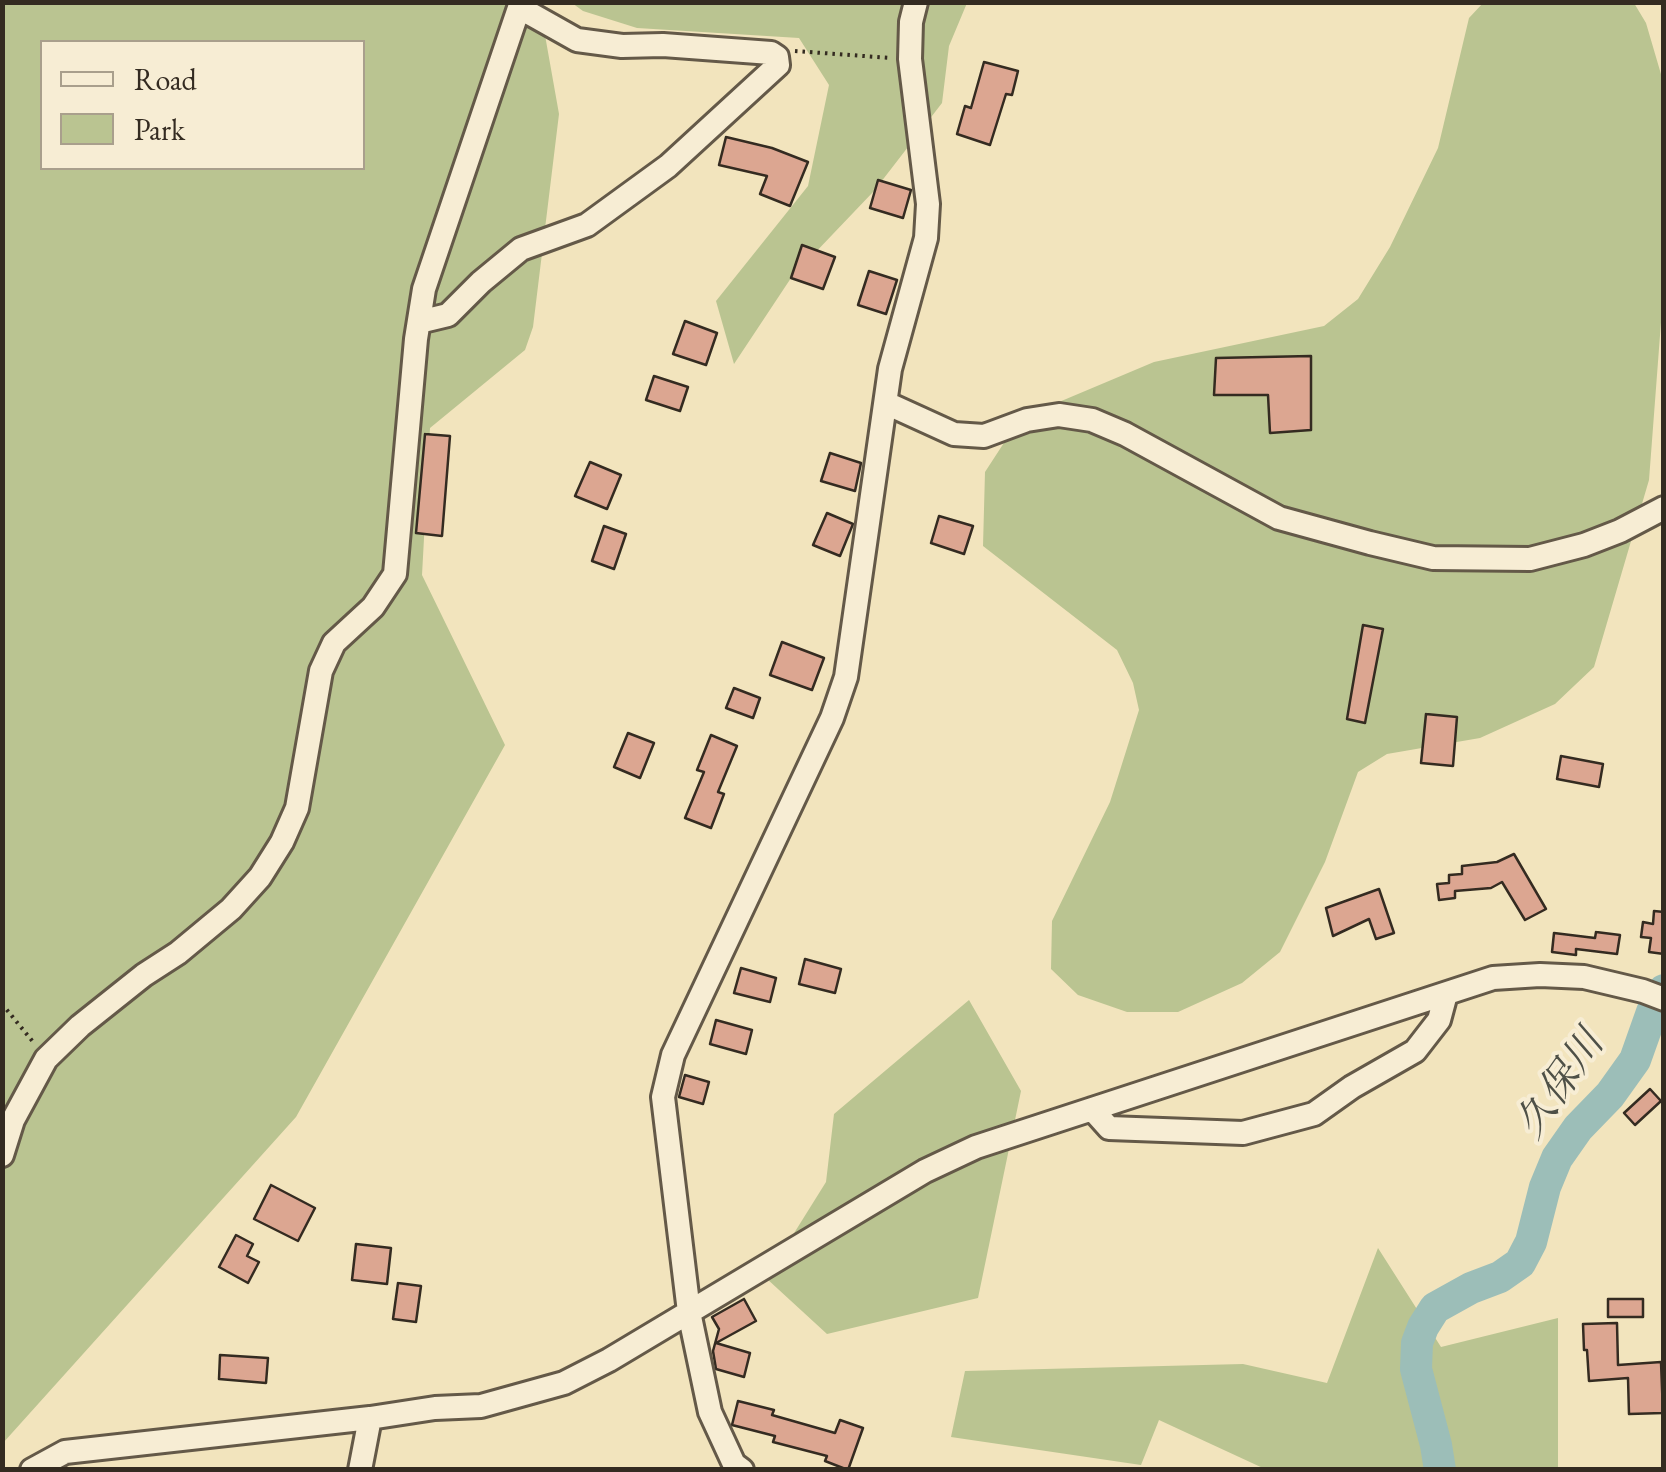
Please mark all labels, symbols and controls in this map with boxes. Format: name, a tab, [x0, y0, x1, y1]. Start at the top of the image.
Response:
legend	[40, 40, 365, 170]
text: Road	[134, 60, 197, 99]
text: Park	[134, 110, 185, 149]
water label: 久保川	[1507, 1022, 1615, 1148]

